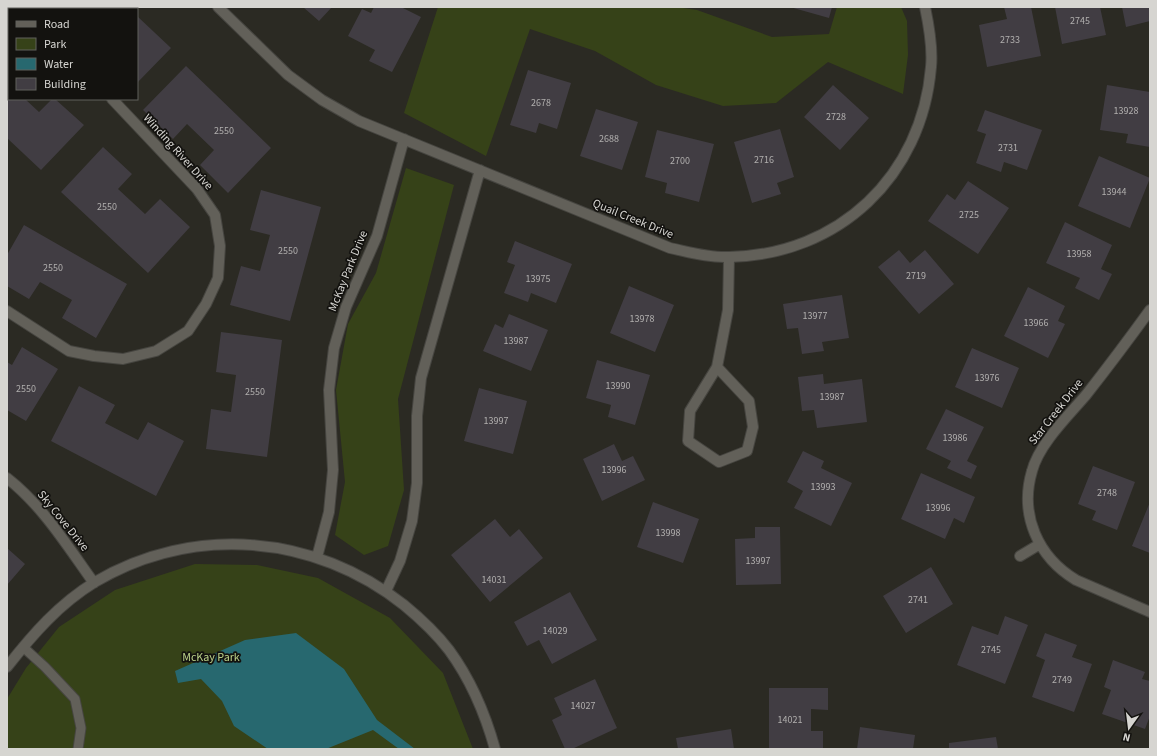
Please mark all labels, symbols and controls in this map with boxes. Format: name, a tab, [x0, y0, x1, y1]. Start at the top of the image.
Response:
legend	[8, 8, 138, 100]
house number: 2745	[1070, 14, 1090, 28]
text: Road	[44, 16, 70, 33]
house number: 2733	[1000, 33, 1020, 47]
text: Park	[44, 36, 66, 53]
text: Water	[44, 56, 74, 73]
text: Building	[44, 76, 86, 93]
house number: 2678	[531, 96, 551, 110]
house number: 13928	[1114, 104, 1138, 118]
street label: Winding River Drive	[139, 110, 217, 194]
house number: 2728	[826, 110, 846, 124]
house number: 2550	[214, 124, 234, 138]
house number: 2688	[599, 132, 619, 146]
house number: 2731	[998, 141, 1018, 155]
house number: 2716	[754, 153, 774, 167]
house number: 2700	[670, 154, 690, 168]
house number: 13944	[1102, 185, 1126, 199]
street label: Quail Creek Drive	[590, 195, 676, 243]
house number: 2550	[97, 200, 117, 214]
house number: 2725	[959, 208, 979, 222]
street label: McKay Park Drive	[324, 228, 372, 314]
house number: 2550	[278, 244, 298, 258]
house number: 13958	[1067, 247, 1091, 261]
house number: 2550	[43, 261, 63, 275]
house number: 2719	[906, 269, 926, 283]
house number: 13975	[526, 272, 550, 286]
house number: 13977	[803, 309, 827, 323]
house number: 13978	[630, 312, 654, 326]
house number: 13966	[1024, 316, 1048, 330]
house number: 13987	[504, 334, 528, 348]
house number: 13976	[975, 371, 999, 385]
street label: Star Creek Drive	[1025, 375, 1087, 449]
house number: 13990	[606, 379, 630, 393]
house number: 2550	[16, 382, 36, 396]
house number: 2550	[245, 385, 265, 399]
house number: 13987	[820, 390, 844, 404]
house number: 13997	[484, 414, 508, 428]
house number: 13986	[943, 431, 967, 445]
house number: 13996	[602, 463, 626, 477]
house number: 13993	[811, 480, 835, 494]
house number: 2748	[1097, 486, 1117, 500]
street label: Sky Cove Drive	[33, 487, 93, 555]
house number: 13996	[926, 501, 950, 515]
house number: 13998	[656, 526, 680, 540]
house number: 13997	[746, 554, 770, 568]
house number: 14031	[482, 573, 506, 587]
house number: 2741	[908, 593, 928, 607]
house number: 14029	[543, 624, 567, 638]
house number: 2745	[981, 643, 1001, 657]
park label: McKay Park	[182, 649, 240, 666]
house number: 2749	[1052, 673, 1072, 687]
house number: 14027	[571, 699, 595, 713]
north arrow	[1109, 708, 1149, 748]
house number: 14021	[778, 713, 802, 727]
text: N	[1121, 729, 1132, 745]

